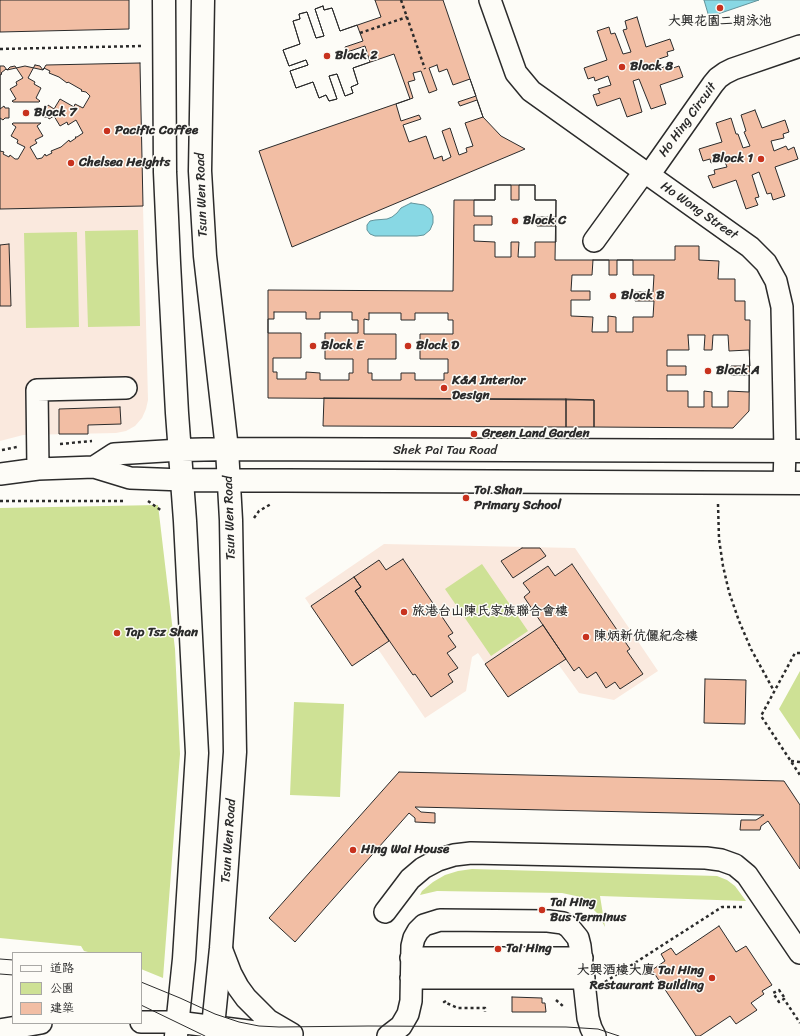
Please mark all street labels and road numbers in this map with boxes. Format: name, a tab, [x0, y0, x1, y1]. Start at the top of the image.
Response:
street label: Ho Hing Circuit	[656, 80, 720, 160]
street label: Tsun Wen Road	[193, 153, 211, 237]
street label: Ho Wong Street	[657, 179, 741, 243]
street label: Shek Pai Tau Road	[393, 443, 497, 459]
street label: Tsun Wen Road	[221, 476, 239, 560]
street label: Tsun Wen Road	[218, 798, 240, 884]

